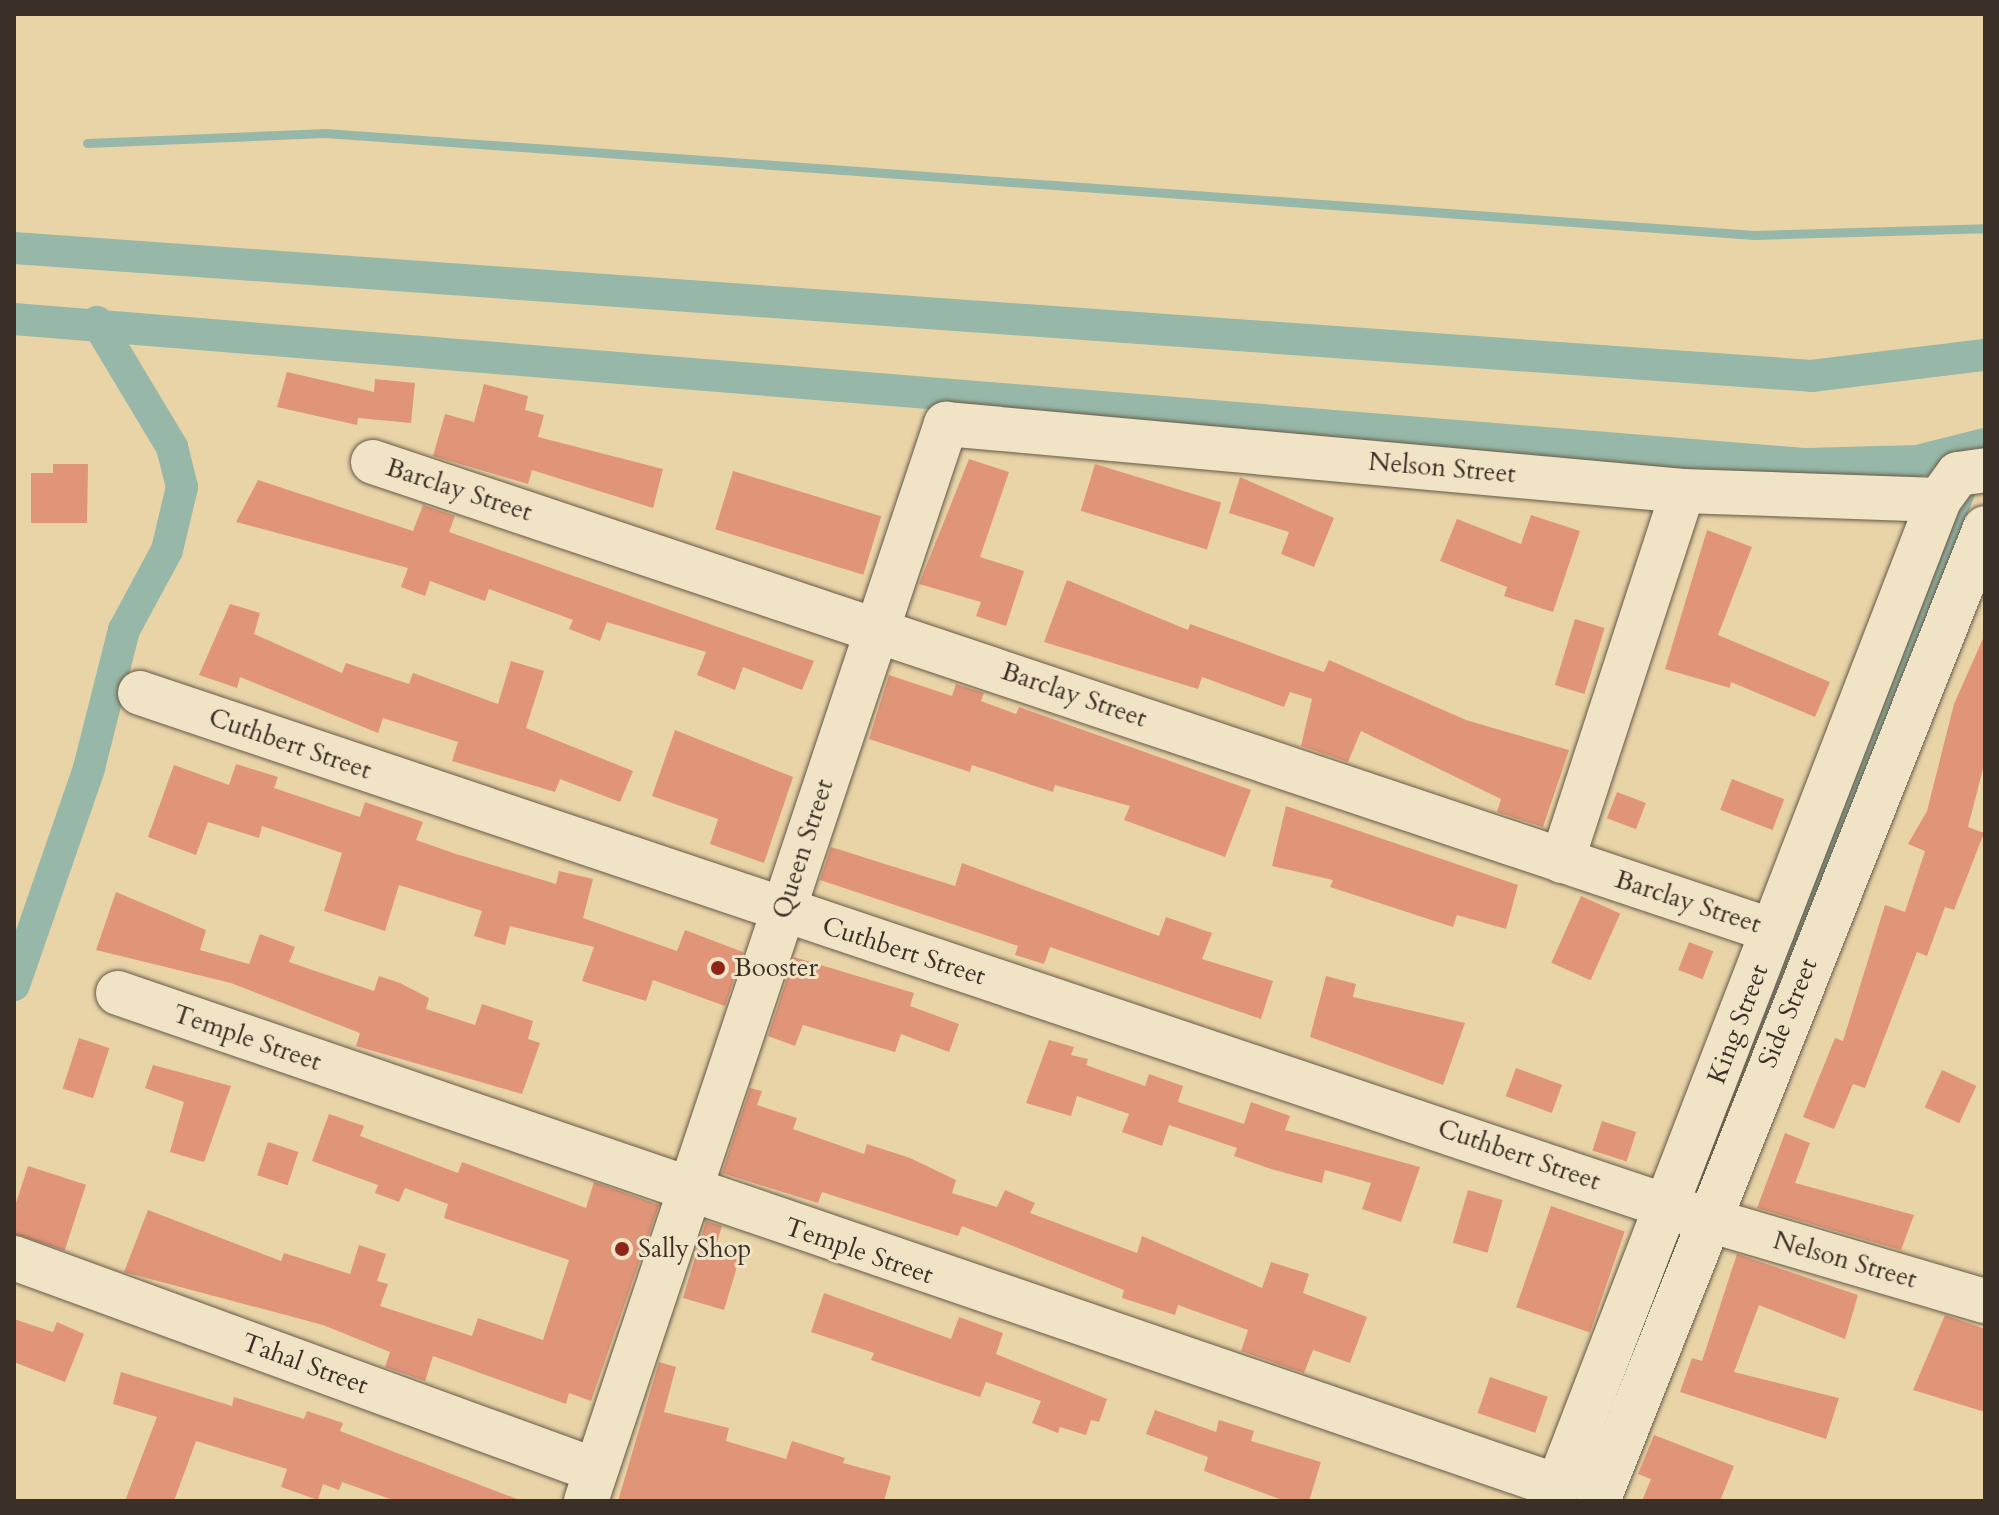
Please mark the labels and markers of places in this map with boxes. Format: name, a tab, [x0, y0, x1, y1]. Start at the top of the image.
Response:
place label: Booster	[734, 952, 818, 984]
marker: Booster	[709, 959, 727, 977]
place label: Sally Shop	[638, 1233, 751, 1265]
marker: Sally Shop	[613, 1240, 631, 1258]

